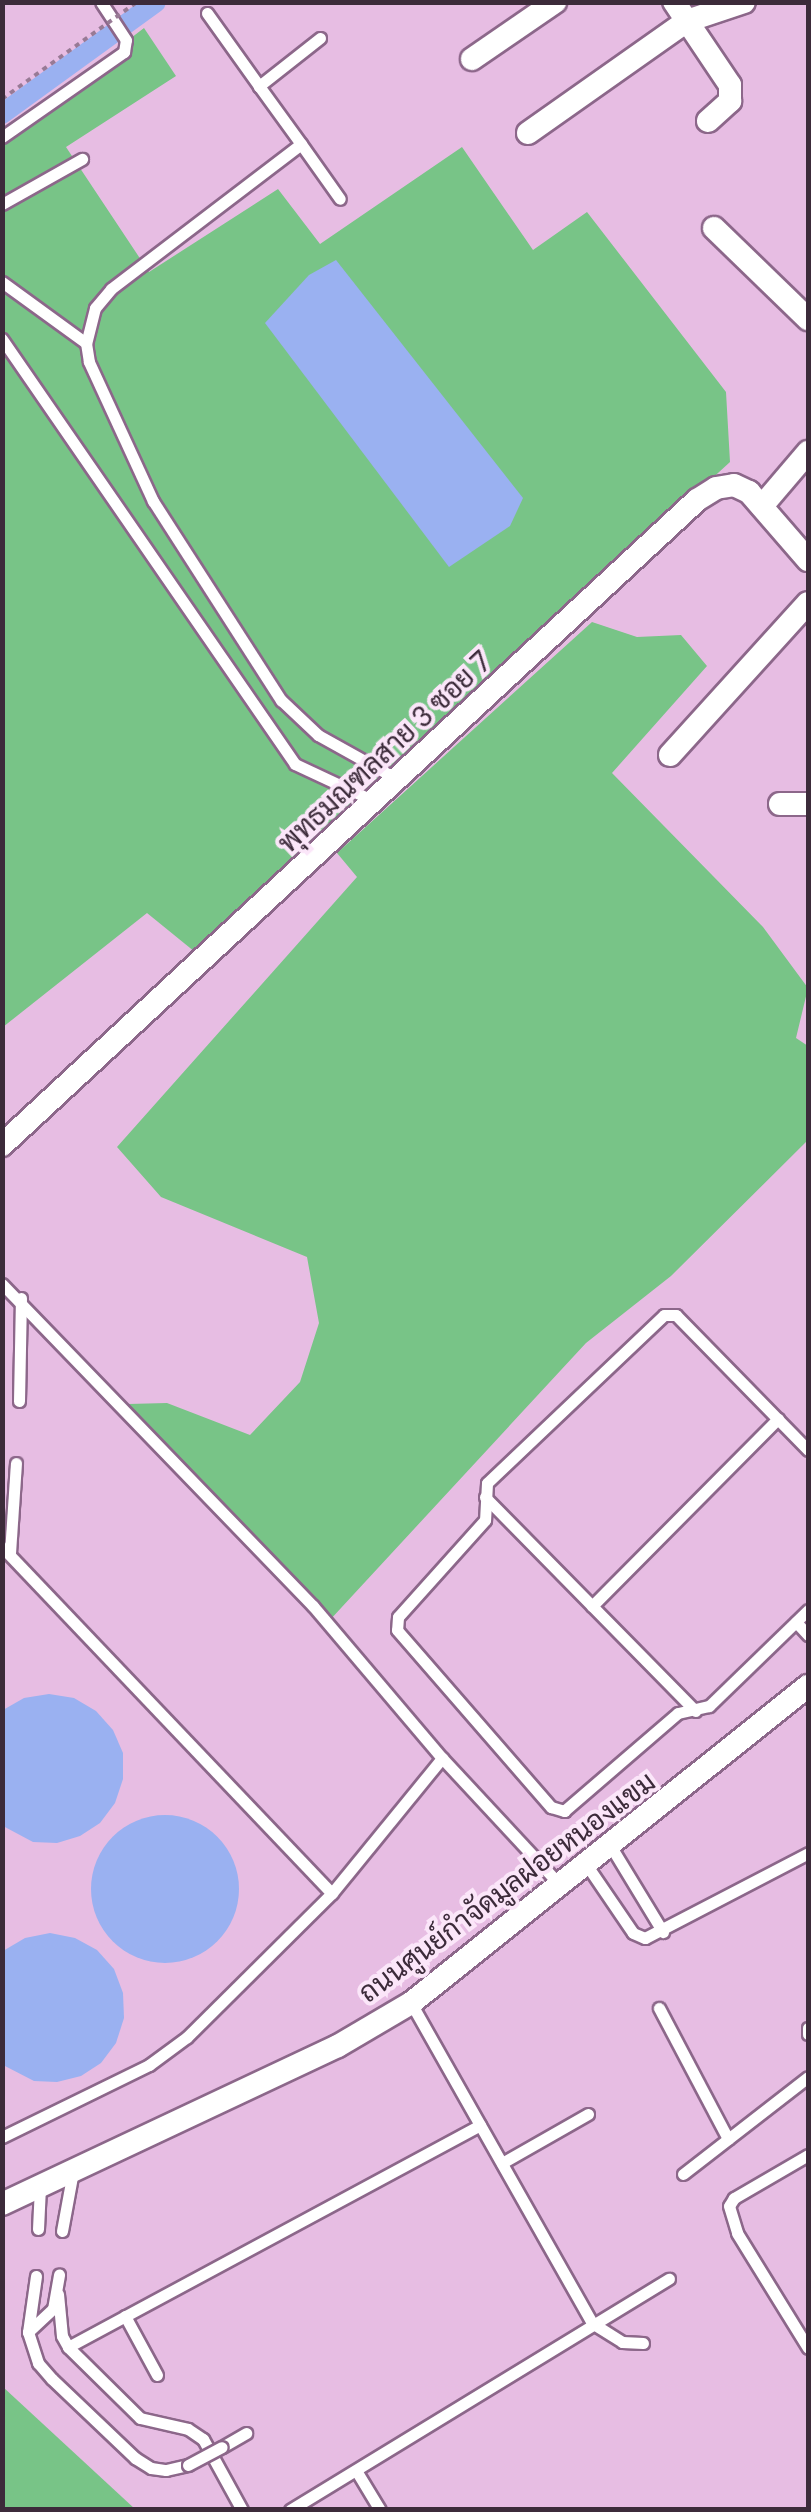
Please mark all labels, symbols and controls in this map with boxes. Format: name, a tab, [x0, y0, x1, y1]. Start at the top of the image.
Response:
street label: พุทธมณฑลสาย 3 ซอย 7	[270, 643, 498, 859]
street label: ถนนศูนย์กำจัดมูลฝอยหนองแขม	[351, 1763, 661, 2009]

